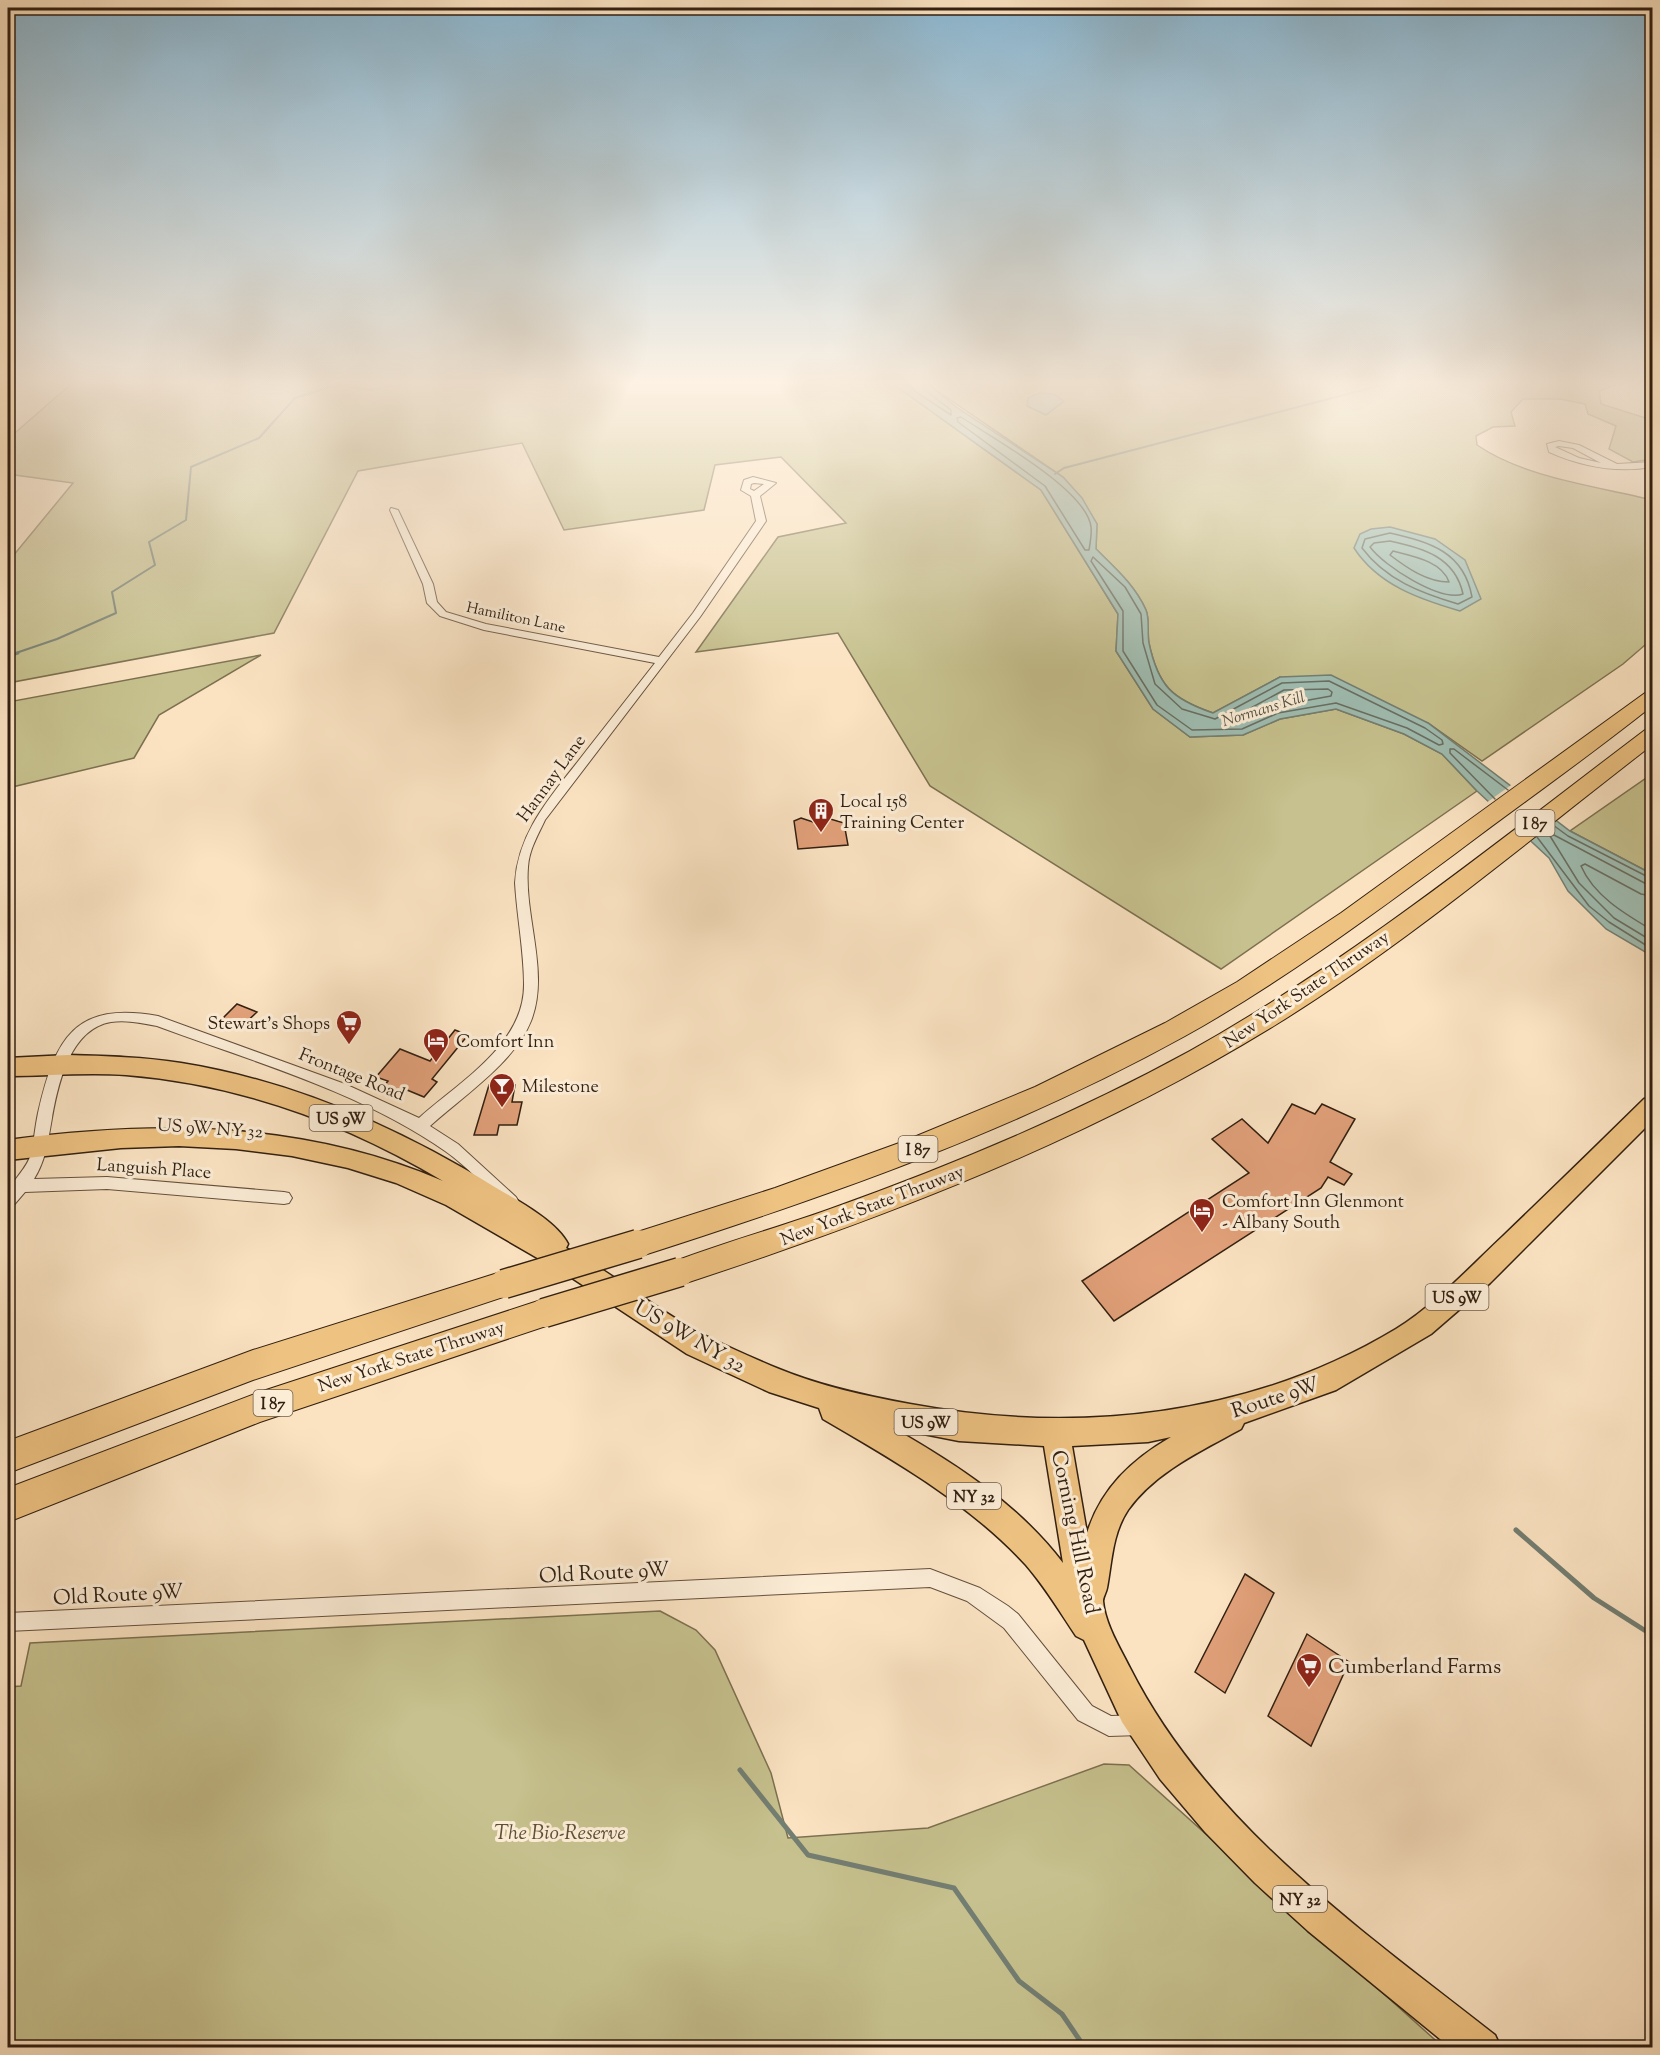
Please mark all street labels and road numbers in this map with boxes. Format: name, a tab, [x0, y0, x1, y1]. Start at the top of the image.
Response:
street label: Hamiliton Lane	[464, 598, 567, 639]
street label: Hannay Lane	[512, 730, 593, 828]
road number: I 87	[1516, 810, 1555, 836]
street label: New York State Thruway	[1219, 925, 1395, 1056]
street label: Frontage Road	[294, 1043, 408, 1109]
road number: US 9W	[310, 1105, 372, 1131]
street label: US 9W NY 32	[156, 1113, 264, 1147]
road number: I 87	[898, 1136, 938, 1162]
street label: Languish Place	[96, 1153, 212, 1187]
street label: New York State Thruway	[777, 1160, 968, 1254]
road number: US 9W	[1426, 1284, 1488, 1310]
street label: US 9W NY 32	[628, 1294, 750, 1382]
street label: New York State Thruway	[315, 1315, 508, 1400]
street label: Route 9W	[1228, 1371, 1323, 1427]
road number: I 87	[254, 1390, 292, 1416]
road number: US 9W	[894, 1409, 958, 1435]
street label: Corning Hill Road	[1042, 1448, 1106, 1617]
road number: NY 32	[947, 1483, 1001, 1509]
street label: Old Route 9W	[538, 1556, 670, 1592]
street label: Old Route 9W	[52, 1578, 184, 1614]
road number: NY 32	[1273, 1886, 1327, 1912]

